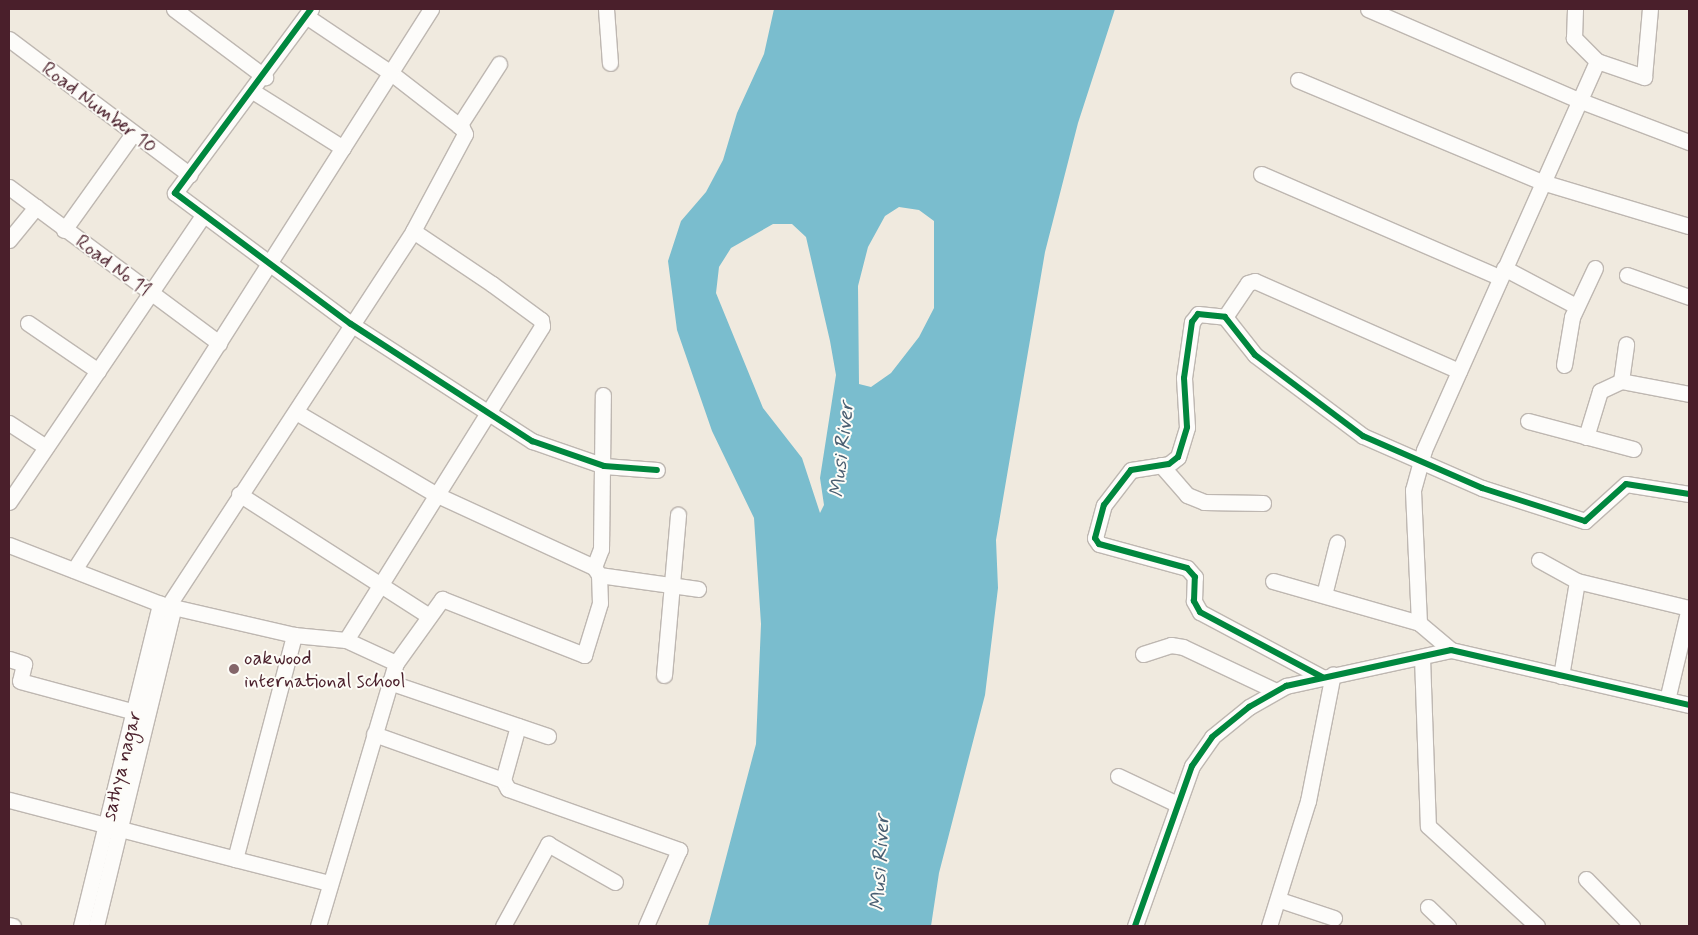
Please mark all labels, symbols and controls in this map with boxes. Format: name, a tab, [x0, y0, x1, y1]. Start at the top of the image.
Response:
street label: Road Number 10	[36, 56, 162, 160]
street label: Road No 11	[70, 229, 156, 303]
water label: Musi River	[825, 402, 859, 498]
place label: oakwood international school	[244, 646, 406, 693]
marker: oakwood international school	[228, 663, 240, 675]
street label: sathya nagar	[97, 710, 147, 822]
water label: Musi River	[865, 815, 895, 911]

